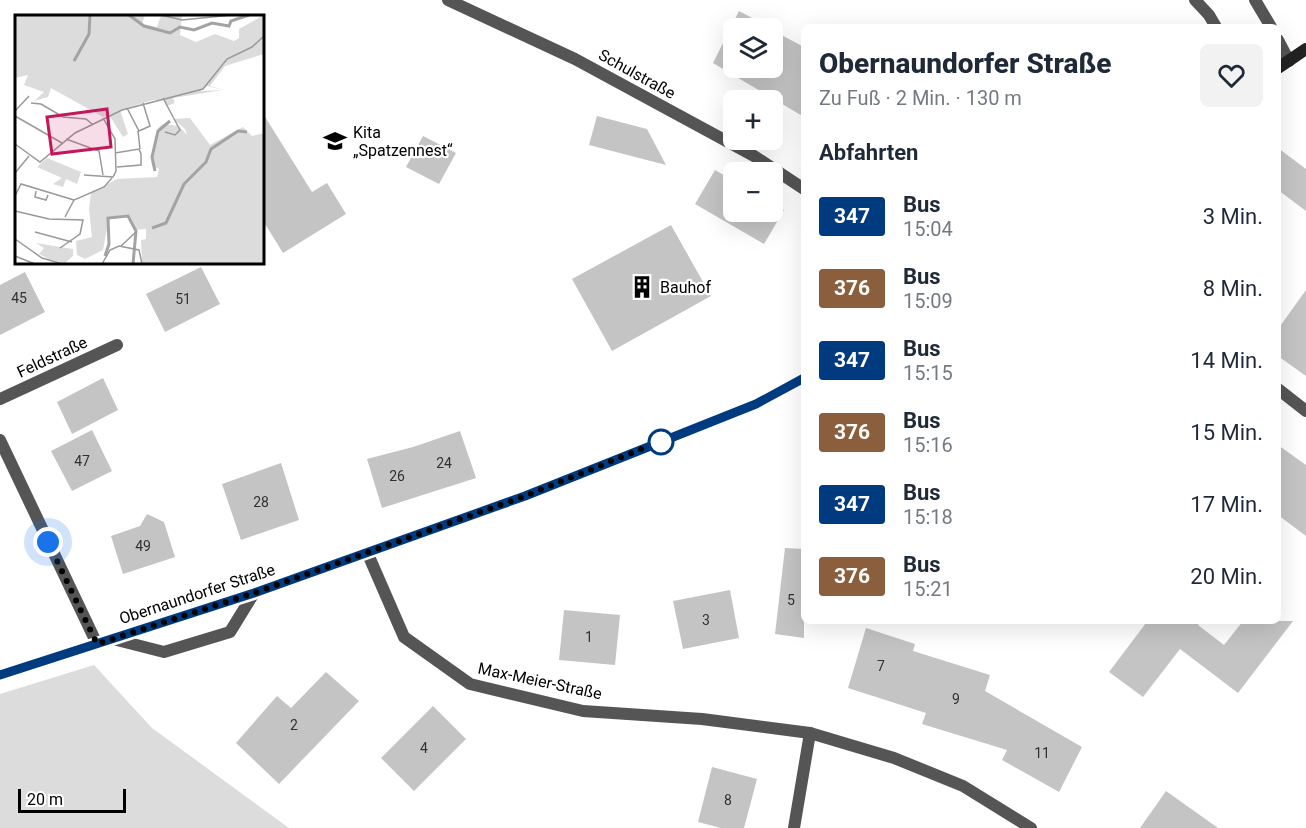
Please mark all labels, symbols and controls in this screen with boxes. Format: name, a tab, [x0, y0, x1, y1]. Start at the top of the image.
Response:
inset map	[15, 15, 264, 264]
map controls	[723, 18, 783, 222]
button: layers	[723, 18, 783, 78]
button: heart	[1200, 44, 1263, 107]
street label: Schulstraße	[595, 45, 679, 103]
text: Obernaundorfer Straße	[819, 47, 1111, 80]
text: Zu Fuß · 2 Min. · 130 m	[819, 86, 1022, 110]
button: +	[723, 90, 783, 150]
place label: Kita „Spatzennest“	[353, 123, 453, 160]
school or university icon: Kita „Spatzennest“	[322, 128, 348, 154]
text: Abfahrten	[819, 140, 918, 165]
button: −	[723, 162, 783, 222]
text: Bus	[903, 192, 941, 217]
text: 347	[834, 204, 870, 228]
text: 3 Min.	[1203, 204, 1263, 229]
text: 15:04	[903, 217, 953, 241]
text: Bus	[903, 264, 941, 289]
building icon: Bauhof	[629, 274, 655, 300]
text: 376	[834, 276, 870, 300]
text: 8 Min.	[1203, 276, 1263, 301]
place label: Bauhof	[660, 278, 711, 297]
text: 15:09	[903, 289, 953, 313]
house number: 45	[11, 290, 27, 306]
house number: 51	[175, 291, 191, 307]
street label: Feldstraße	[14, 332, 90, 382]
text: Bus	[903, 336, 941, 361]
text: 347	[834, 348, 870, 372]
text: 14 Min.	[1190, 348, 1263, 373]
text: 15:15	[903, 361, 953, 385]
text: Bus	[903, 408, 941, 433]
text: 376	[834, 420, 870, 444]
text: 15 Min.	[1190, 420, 1263, 445]
unlabelled marker	[648, 429, 674, 455]
text: 15:16	[903, 433, 953, 457]
house number: 47	[74, 453, 90, 469]
house number: 24	[436, 455, 452, 471]
house number: 26	[389, 468, 405, 484]
text: Bus	[903, 480, 941, 505]
text: 347	[834, 492, 870, 516]
text: 17 Min.	[1190, 492, 1263, 517]
house number: 28	[253, 494, 269, 510]
text: 15:18	[903, 505, 953, 529]
your location	[33, 527, 63, 557]
house number: 49	[135, 538, 151, 554]
text: Bus	[903, 552, 941, 577]
street label: Obernaundorfer Straße	[117, 560, 277, 628]
text: 376	[834, 564, 870, 588]
text: 20 Min.	[1190, 564, 1263, 589]
text: 15:21	[903, 577, 953, 601]
house number: 5	[787, 592, 795, 608]
house number: 3	[702, 612, 710, 628]
house number: 1	[585, 629, 593, 645]
house number: 7	[877, 658, 885, 674]
street label: Max-Meier-Straße	[476, 659, 604, 703]
house number: 9	[952, 691, 960, 707]
house number: 2	[290, 717, 298, 733]
house number: 4	[420, 740, 428, 756]
house number: 11	[1034, 745, 1050, 761]
scale bar	[18, 786, 126, 814]
text: 20 m	[27, 790, 63, 809]
house number: 8	[724, 792, 732, 808]

